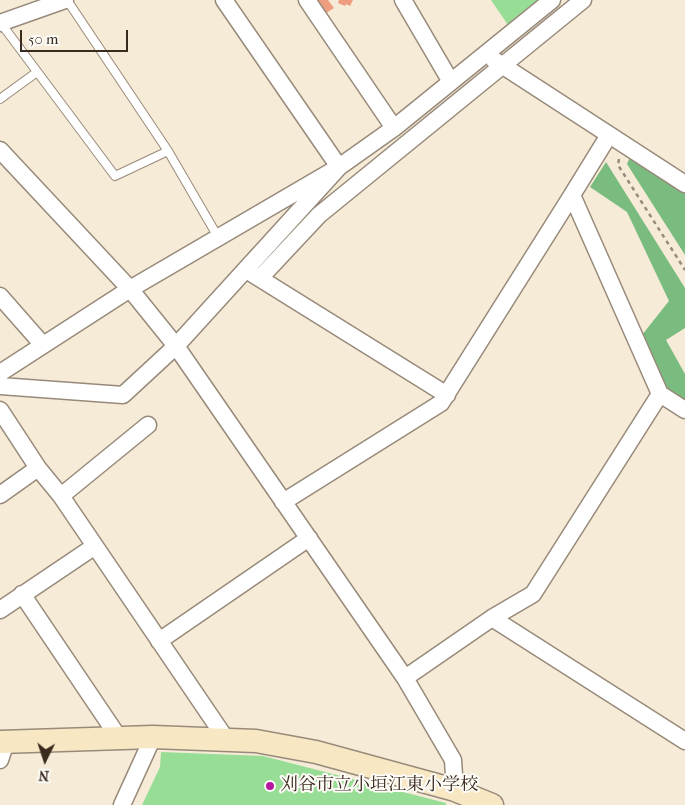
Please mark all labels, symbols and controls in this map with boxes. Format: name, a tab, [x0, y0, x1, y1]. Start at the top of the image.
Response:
scale bar	[22, 20, 130, 52]
text: 50 m	[28, 30, 58, 48]
north arrow	[20, 735, 70, 785]
text: N	[38, 767, 50, 784]
place label: 刈谷市立小垣江東小学校	[280, 775, 478, 797]
marker: 刈谷市立小垣江東小学校	[264, 780, 276, 792]

